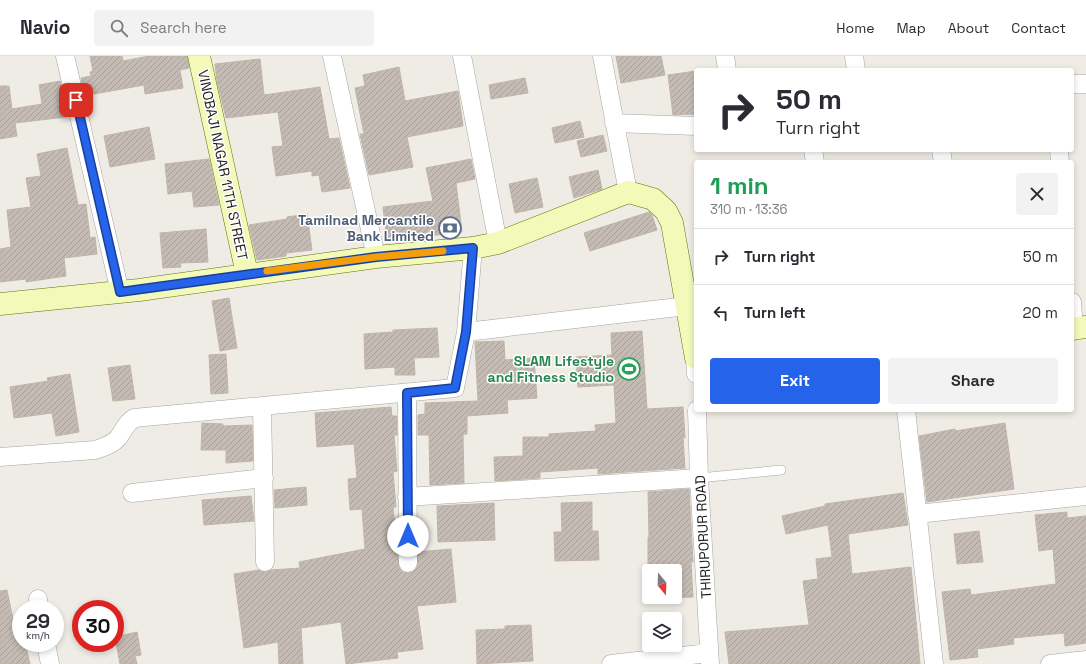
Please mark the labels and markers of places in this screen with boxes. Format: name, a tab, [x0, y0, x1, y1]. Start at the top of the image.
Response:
pin	[59, 83, 93, 117]
place label: Tamilnad Mercantile Bank Limited	[298, 211, 434, 245]
bank icon: Tamilnad Mercantile Bank Limited	[437, 215, 463, 241]
place label: SLAM Lifestyle and Fitness Studio	[488, 352, 614, 386]
sports icon: SLAM Lifestyle and Fitness Studio	[616, 356, 642, 382]

